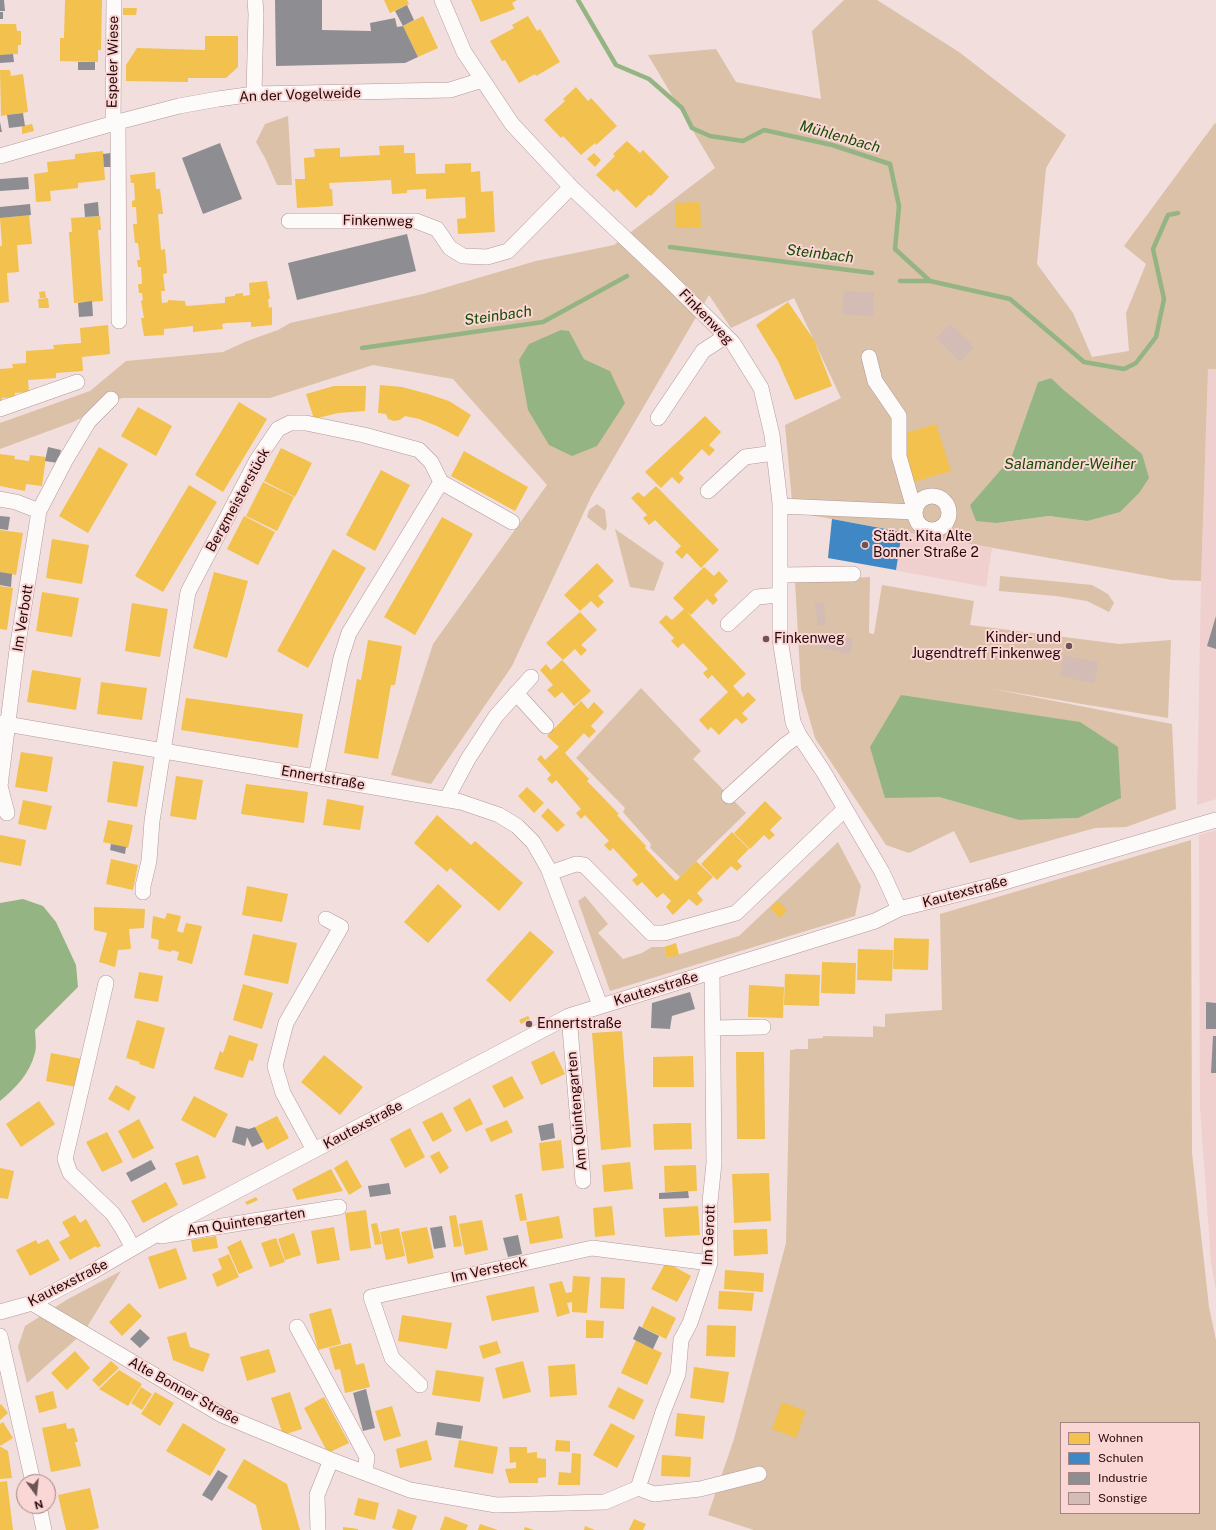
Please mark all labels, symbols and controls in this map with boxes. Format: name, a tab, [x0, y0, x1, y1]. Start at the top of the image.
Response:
street label: Espeler Wiese	[104, 16, 122, 108]
street label: An der Vogelweide	[239, 84, 361, 106]
water label: Mühlenbach	[798, 117, 882, 157]
street label: Finkenweg	[343, 212, 413, 230]
water label: Steinbach	[785, 241, 855, 267]
street label: Finkenweg	[675, 286, 737, 348]
water label: Steinbach	[463, 302, 533, 330]
street label: Bergmeisterstück	[202, 445, 274, 555]
water label: Salamander-Weiher	[1004, 455, 1136, 473]
place label: Städt. Kita Alte Bonner Straße 2	[873, 529, 979, 562]
marker: Städt. Kita Alte Bonner Straße 2	[860, 540, 870, 550]
street label: Im Verbott	[9, 583, 37, 653]
place label: Kinder- und Jugendtreff Finkenweg	[911, 630, 1061, 662]
place label: Finkenweg	[774, 631, 845, 647]
marker: Finkenweg	[761, 634, 771, 644]
marker: Kinder- und Jugendtreff Finkenweg	[1064, 641, 1074, 651]
street label: Ennertstraße	[280, 762, 366, 794]
street label: Kautexstraße	[921, 873, 1009, 911]
street label: Kautexstraße	[612, 968, 700, 1010]
place label: Ennertstraße	[537, 1016, 622, 1032]
marker: Ennertstraße	[524, 1019, 534, 1029]
street label: Am Quintengarten	[563, 1051, 591, 1171]
street label: Kautexstraße	[321, 1097, 405, 1153]
street label: Am Quintengarten	[186, 1204, 306, 1240]
street label: Im Gerott	[699, 1204, 719, 1266]
street label: Im Versteck	[450, 1254, 528, 1286]
street label: Kautexstraße	[25, 1256, 111, 1310]
street label: Alte Bonner Straße	[126, 1354, 242, 1428]
legend	[1060, 1422, 1200, 1514]
text: Wohnen	[1098, 1431, 1143, 1445]
text: Schulen	[1098, 1451, 1144, 1465]
text: Industrie	[1098, 1471, 1148, 1485]
north arrow	[16, 1474, 56, 1514]
text: Sonstige	[1098, 1491, 1147, 1505]
text: N	[33, 1498, 45, 1512]

